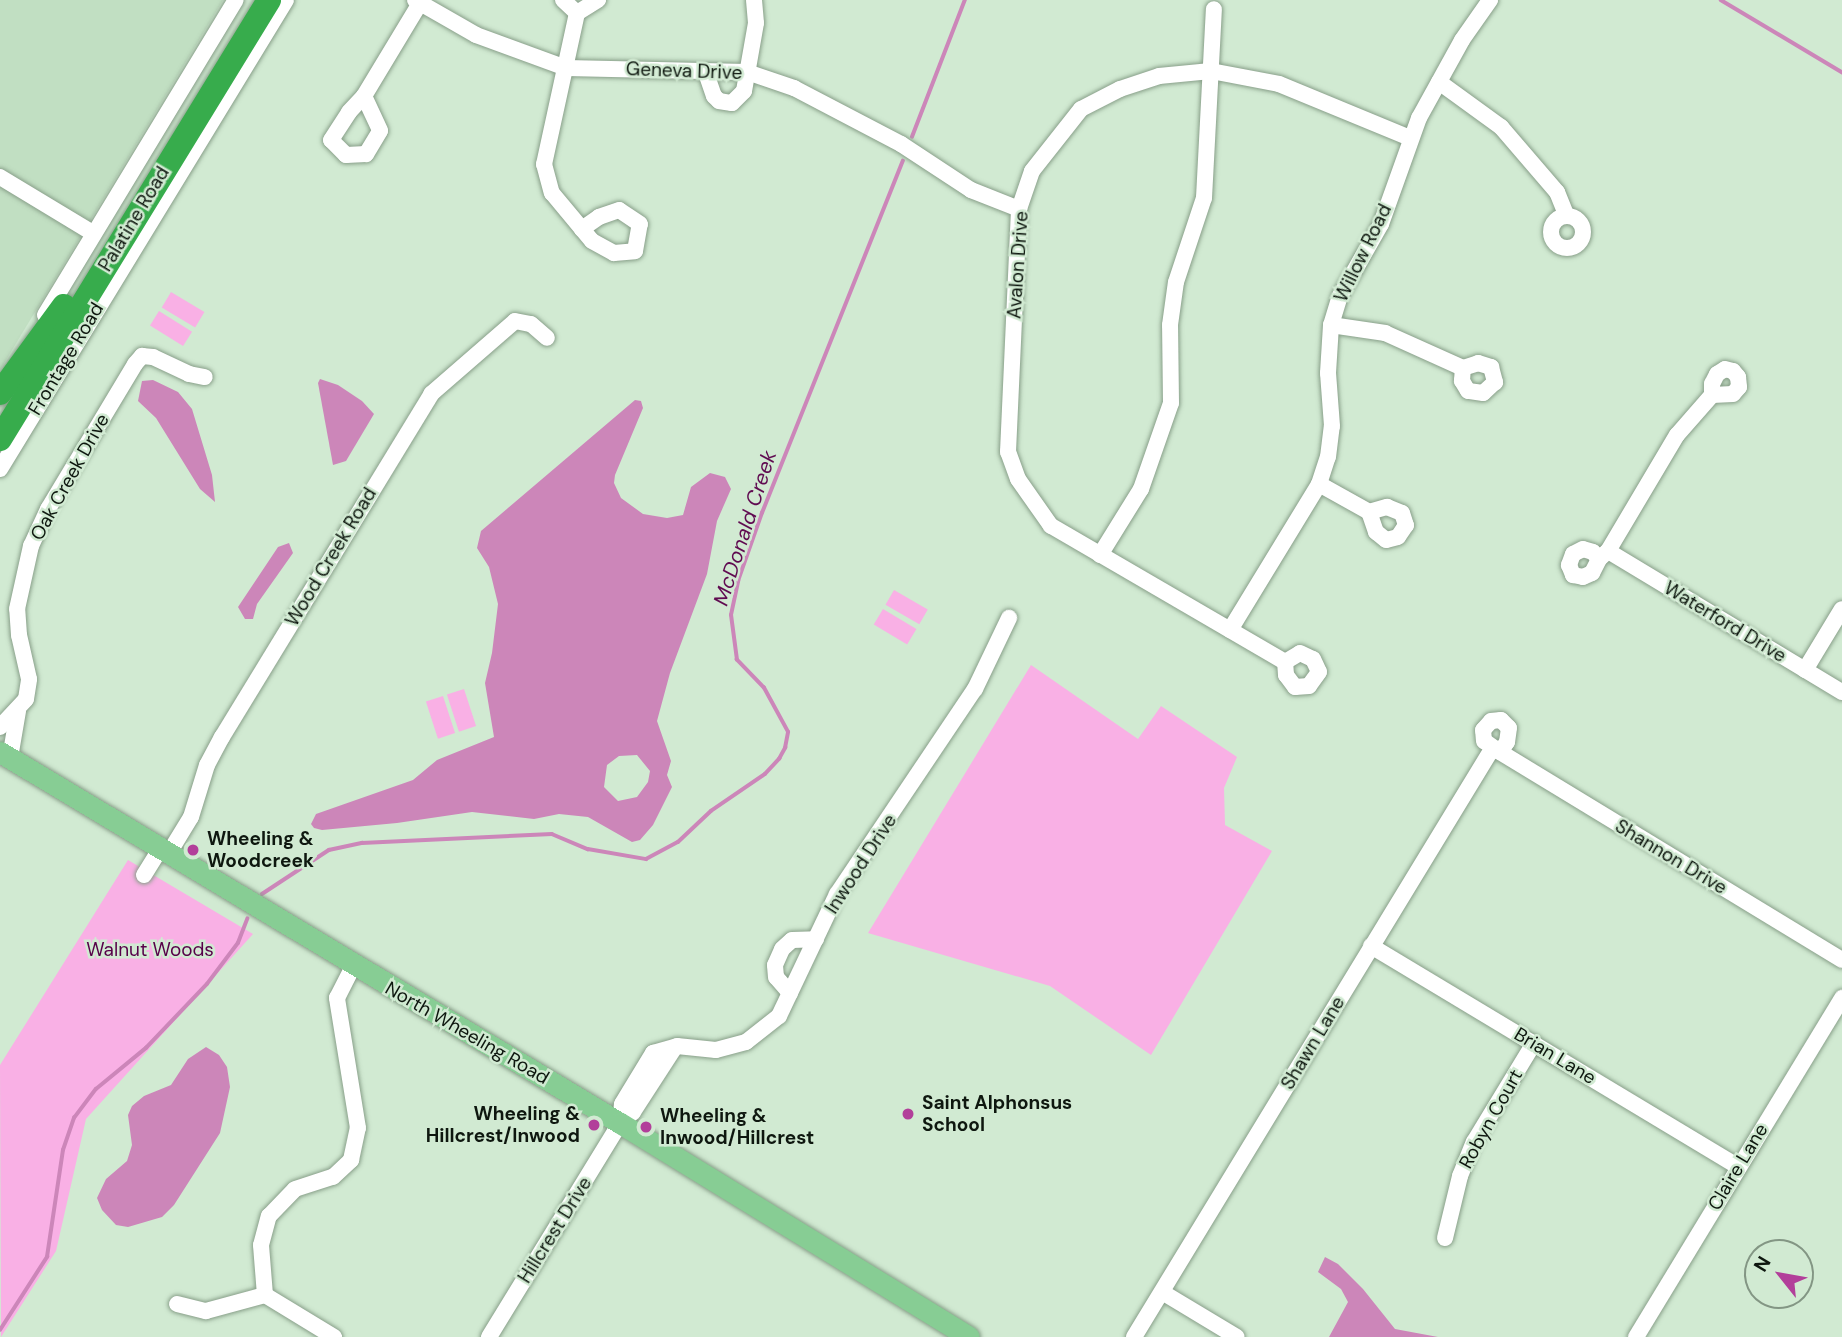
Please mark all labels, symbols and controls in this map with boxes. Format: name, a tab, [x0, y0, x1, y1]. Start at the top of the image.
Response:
street label: Geneva Drive	[625, 58, 743, 84]
street label: Palatine Road	[94, 162, 174, 276]
street label: Willow Road	[1329, 200, 1397, 306]
street label: Avalon Drive	[1003, 210, 1033, 320]
street label: Frontage Road	[23, 299, 109, 419]
street label: Oak Creek Drive	[26, 410, 114, 544]
water label: McDonald Creek	[708, 447, 782, 609]
street label: Wood Creek Road	[281, 484, 381, 630]
street label: Waterford Drive	[1660, 577, 1790, 667]
street label: Inwood Drive	[820, 810, 902, 918]
street label: Shannon Drive	[1611, 815, 1731, 899]
place label: Wheeling & Woodcreek	[207, 828, 314, 872]
marker: Wheeling & Woodcreek	[185, 842, 201, 858]
park label: Walnut Woods	[86, 939, 214, 961]
street label: North Wheeling Road	[381, 977, 553, 1089]
street label: Shawn Lane	[1276, 992, 1350, 1094]
street label: Brian Lane	[1510, 1023, 1600, 1089]
street label: Robyn Court	[1454, 1065, 1528, 1173]
place label: Saint Alphonsus School	[922, 1092, 1072, 1136]
place label: Wheeling & Hillcrest/Inwood	[426, 1103, 580, 1147]
place label: Wheeling & Inwood/Hillcrest	[660, 1105, 814, 1149]
marker: Saint Alphonsus School	[900, 1106, 916, 1122]
marker: Wheeling & Hillcrest/Inwood	[586, 1117, 602, 1133]
marker: Wheeling & Inwood/Hillcrest	[638, 1119, 654, 1135]
street label: Claire Lane	[1703, 1119, 1773, 1215]
street label: Hillcrest Drive	[513, 1173, 597, 1287]
north arrow	[1744, 1239, 1814, 1309]
text: N	[1748, 1252, 1777, 1276]

